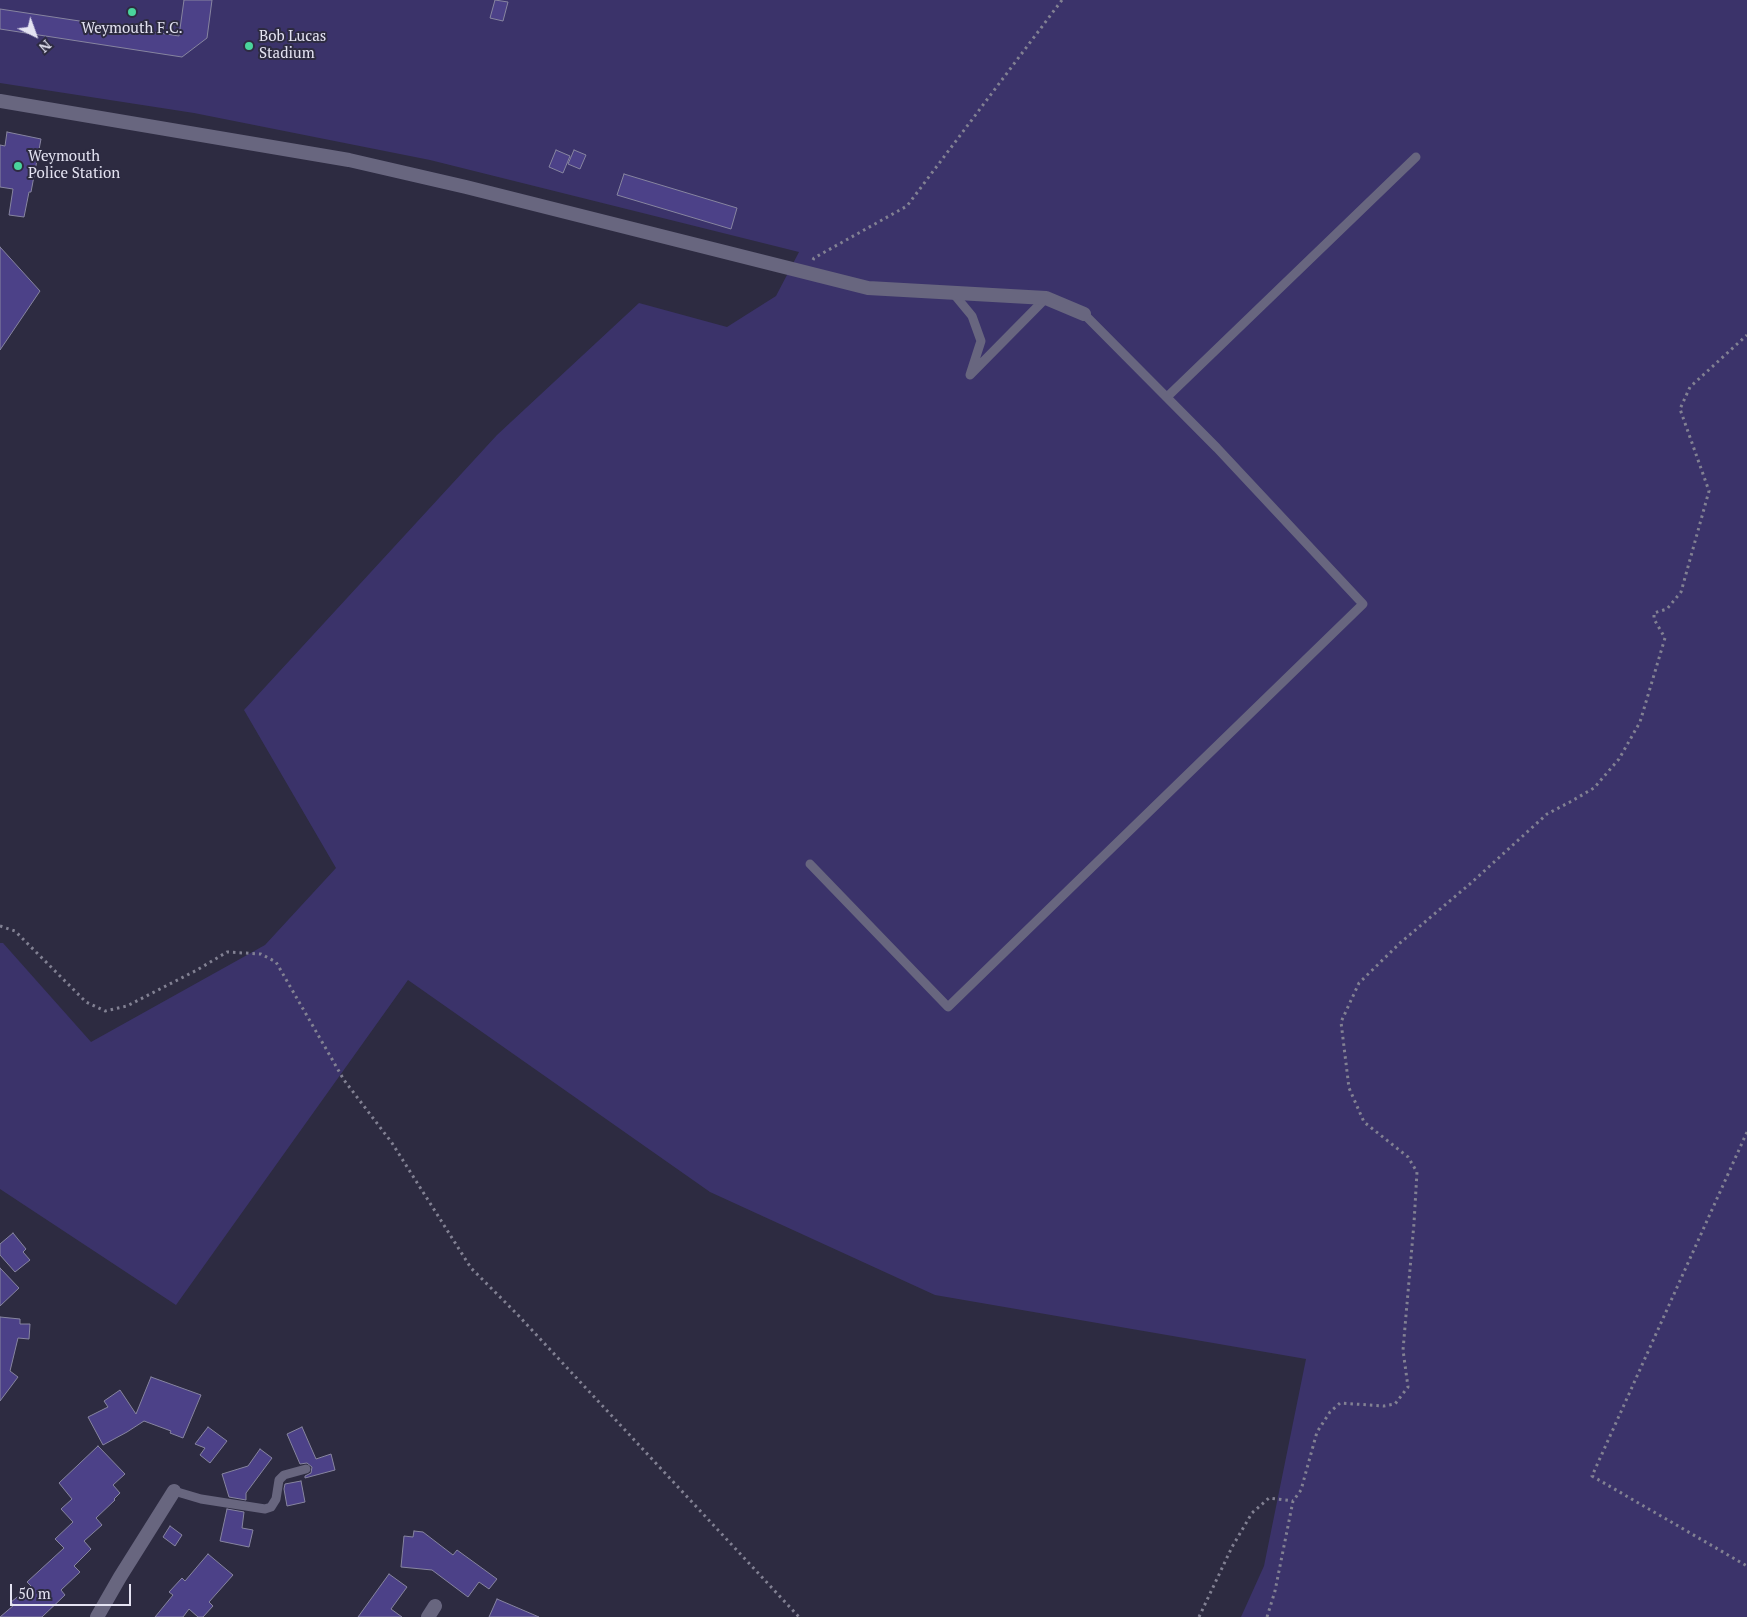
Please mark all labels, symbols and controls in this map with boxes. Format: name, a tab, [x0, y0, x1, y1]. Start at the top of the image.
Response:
marker: Weymouth F.C.	[126, 6, 138, 18]
north arrow	[10, 10, 60, 60]
place label: Weymouth F.C.	[81, 20, 183, 38]
place label: Bob Lucas Stadium	[259, 28, 326, 63]
text: N	[35, 36, 56, 57]
marker: Bob Lucas Stadium	[243, 40, 255, 52]
place label: Weymouth Police Station	[28, 148, 120, 183]
marker: Weymouth Police Station	[12, 160, 24, 172]
scale bar	[12, 1574, 134, 1606]
text: 50 m	[18, 1583, 51, 1603]

